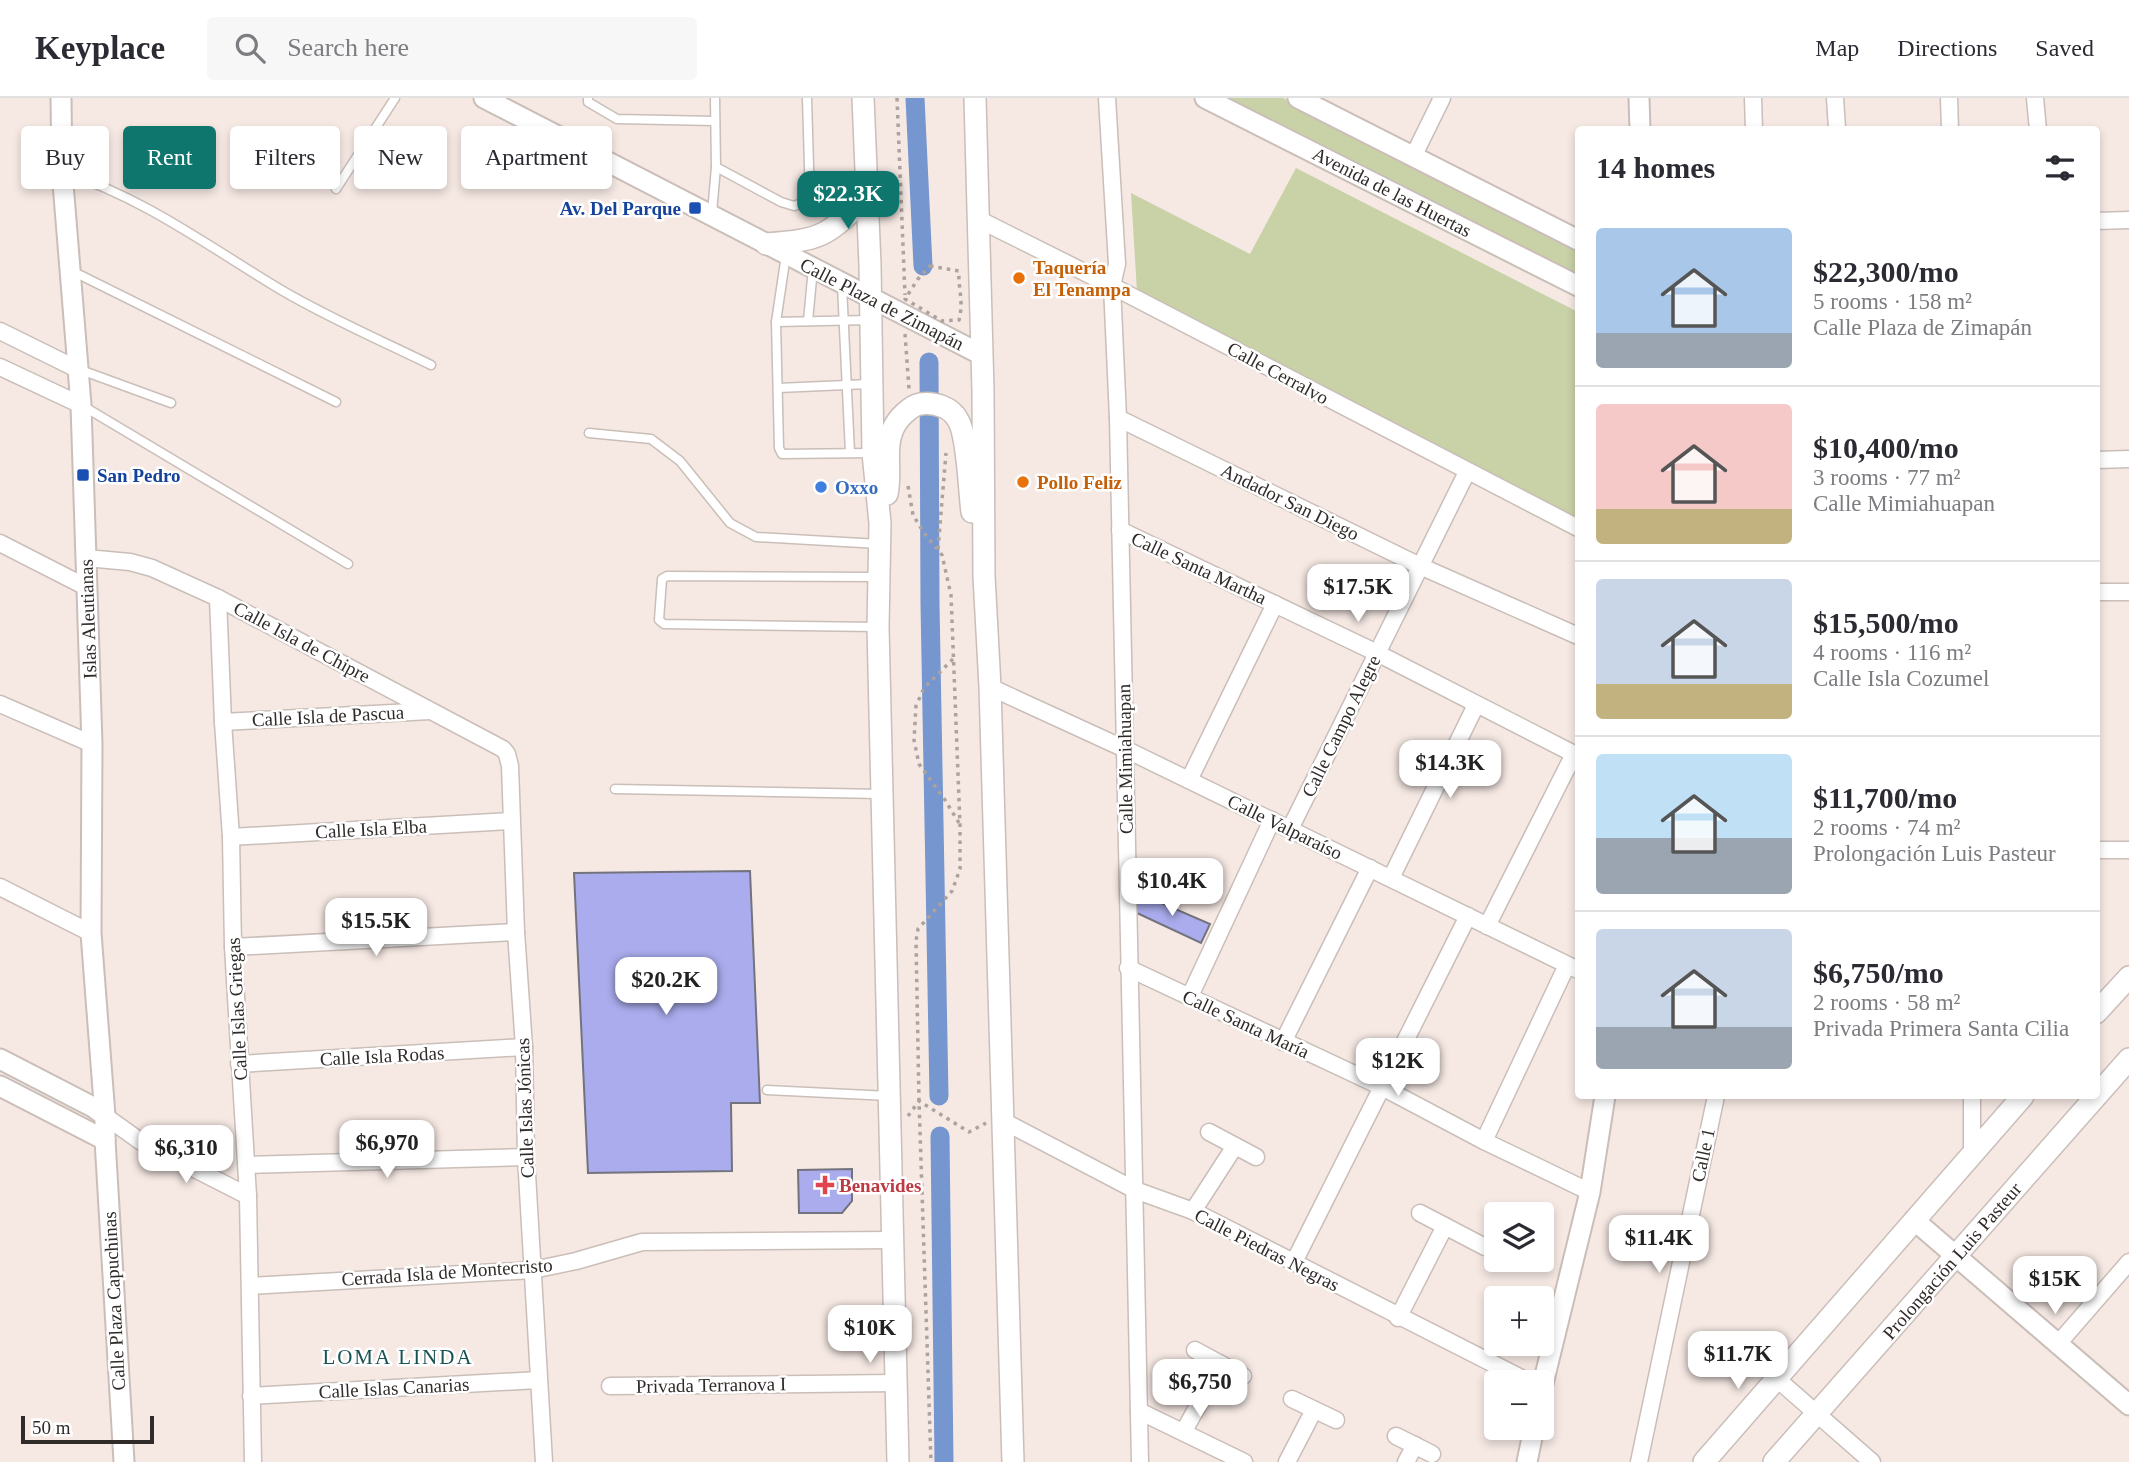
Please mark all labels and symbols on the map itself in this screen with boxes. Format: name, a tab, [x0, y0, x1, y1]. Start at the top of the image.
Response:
street label: Avenida de las Huertas	[1309, 143, 1475, 241]
pin: $22.3K	[791, 172, 905, 231]
place label: Av. Del Parque	[560, 198, 681, 219]
marker: Av. Del Parque	[687, 200, 703, 216]
street label: Calle Plaza de Zimapán	[797, 254, 968, 355]
place label: Taquería El Tenampa	[1033, 257, 1131, 300]
marker: Taquería El Tenampa	[1011, 270, 1027, 286]
street label: Calle Cerralvo	[1224, 338, 1332, 408]
street label: Andador San Diego	[1218, 459, 1362, 545]
place label: San Pedro	[97, 465, 181, 486]
marker: San Pedro	[75, 467, 91, 483]
place label: Pollo Feliz	[1037, 472, 1123, 493]
marker: Pollo Feliz	[1015, 474, 1031, 490]
place label: Oxxo	[835, 477, 878, 498]
marker: Oxxo	[813, 479, 829, 495]
street label: Calle Santa Martha	[1128, 527, 1270, 609]
street label: Islas Aleutianas	[75, 559, 101, 679]
pin: $17.5K	[1301, 564, 1415, 624]
street label: Calle Isla de Chipre	[230, 597, 374, 687]
street label: Calle Campo Alegre	[1298, 652, 1384, 800]
street label: Calle Mimiahuapan	[1113, 683, 1137, 834]
street label: Calle Isla de Pascua	[251, 701, 405, 730]
pin: $14.3K	[1393, 740, 1507, 800]
street label: Calle Valparaíso	[1224, 790, 1346, 864]
street label: Calle Isla Elba	[315, 816, 428, 842]
pin: $10.4K	[1115, 858, 1229, 918]
pin: $15.5K	[319, 898, 433, 958]
street label: Calle Islas Griegas	[223, 937, 251, 1081]
pin: $20.2K	[609, 958, 723, 1017]
street label: Calle Santa María	[1179, 985, 1313, 1063]
street label: Calle Islas Jónicas	[512, 1037, 538, 1179]
pin: $12K	[1357, 1038, 1439, 1098]
street label: Calle Isla Rodas	[319, 1042, 445, 1070]
pin: $6,970	[330, 1121, 444, 1180]
pin: $6,310	[129, 1126, 243, 1185]
street label: Calle 1	[1687, 1126, 1719, 1184]
place label: Benavides	[839, 1175, 921, 1196]
marker: Benavides	[817, 1177, 833, 1193]
street label: Prolongación Luis Pasteur	[1878, 1178, 2026, 1344]
street label: Calle Piedras Negras	[1191, 1204, 1343, 1296]
street label: Calle Plaza Capuchinas	[99, 1211, 129, 1391]
pin: $11.4K	[1602, 1216, 1716, 1275]
street label: Cerrada Isla de Montecristo	[341, 1254, 553, 1290]
pin: $15K	[2014, 1256, 2096, 1316]
pin: $10K	[829, 1306, 911, 1365]
pin: $11.7K	[1681, 1332, 1795, 1391]
district label: LOMA LINDA	[322, 1345, 474, 1369]
pin: $6,750	[1143, 1360, 1257, 1419]
street label: Privada Terranova I	[636, 1373, 786, 1397]
street label: Calle Islas Canarias	[318, 1374, 470, 1402]
scale bar	[21, 1413, 154, 1445]

